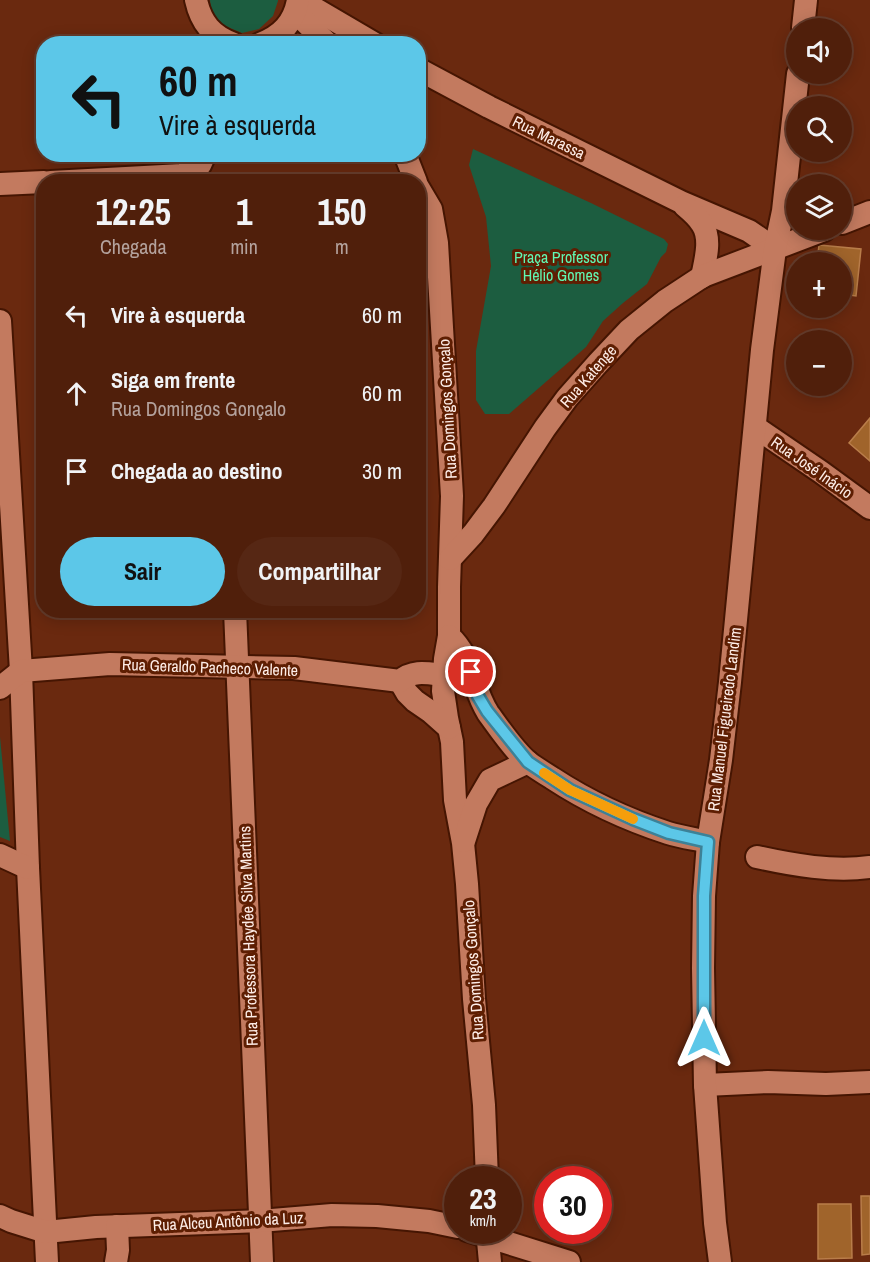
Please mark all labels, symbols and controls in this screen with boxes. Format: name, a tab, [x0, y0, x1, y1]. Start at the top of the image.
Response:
map controls	[786, 18, 852, 396]
button: sound	[786, 18, 852, 84]
text: 60 m	[159, 53, 238, 109]
icon: left	[60, 60, 138, 138]
button: search	[786, 96, 852, 162]
text: Vire à esquerda	[159, 107, 316, 143]
street label: Rua Marassa	[509, 110, 590, 164]
button: layers	[786, 174, 852, 240]
text: 12:25	[95, 188, 171, 236]
text: 1	[236, 188, 252, 236]
text: 150	[317, 188, 367, 236]
text: Chegada	[100, 233, 167, 260]
text: min	[230, 233, 258, 260]
text: m	[335, 233, 349, 260]
park label: Praça Professor Hélio Gomes	[514, 246, 609, 286]
button: +	[786, 252, 852, 318]
icon: left	[60, 299, 93, 332]
text: Vire à esquerda	[111, 300, 245, 330]
text: 60 m	[362, 300, 402, 330]
button: −	[786, 330, 852, 396]
street label: Rua Domingos Gonçalo	[432, 339, 462, 479]
street label: Rua Katenge	[555, 340, 621, 412]
text: Siga em frente	[111, 365, 235, 395]
icon: ahead	[60, 377, 93, 410]
text: 60 m	[362, 378, 402, 408]
text: Rua Domingos Gonçalo	[111, 395, 286, 422]
street label: Rua José Inácio	[767, 431, 857, 503]
icon: arrive	[60, 455, 93, 488]
text: Chegada ao destino	[111, 456, 282, 486]
text: 30 m	[362, 456, 402, 486]
button: Sair	[60, 537, 225, 606]
button: Compartilhar	[237, 537, 402, 606]
street label: Rua Manuel Figueiredo Landim	[702, 626, 746, 812]
pin	[445, 646, 496, 697]
street label: Rua Geraldo Pacheco Valente	[122, 653, 298, 681]
icon: arrive	[454, 655, 487, 688]
street label: Rua Professora Haydée Silva Martins	[233, 826, 263, 1046]
street label: Rua Domingos Gonçalo	[457, 899, 489, 1041]
position arrow	[672, 1006, 736, 1070]
speed limit sign: 30	[534, 1166, 612, 1244]
text: 23	[469, 1178, 497, 1218]
street label: Rua Alceu Antônio da Luz	[152, 1206, 304, 1236]
text: km/h	[470, 1210, 496, 1231]

